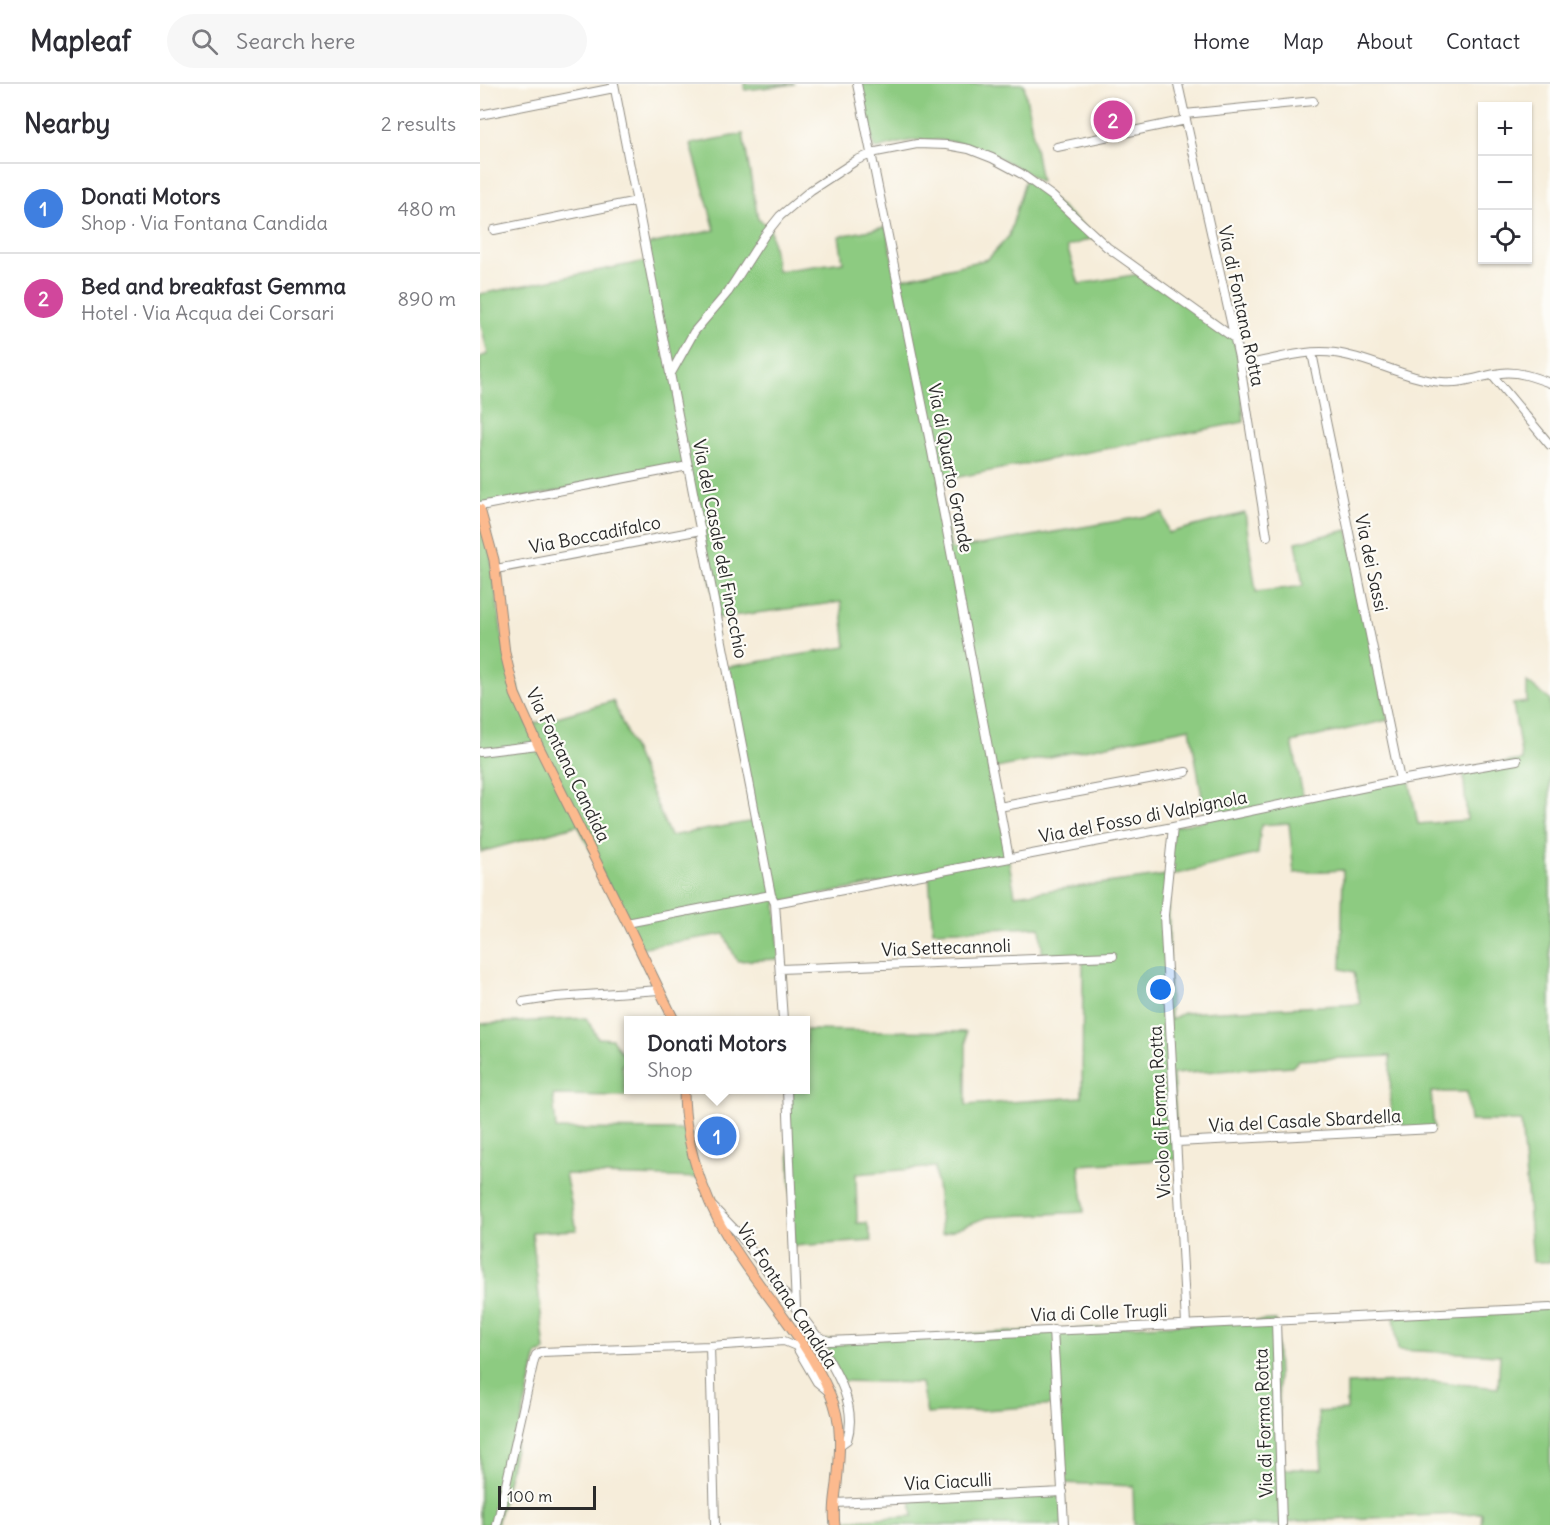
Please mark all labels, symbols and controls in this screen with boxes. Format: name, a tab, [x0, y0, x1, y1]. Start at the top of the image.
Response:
search box	[167, 14, 587, 68]
text: Mapleaf	[30, 23, 131, 59]
icon: search	[188, 25, 221, 58]
text: Search here	[236, 27, 355, 55]
text: Home	[1193, 28, 1250, 55]
text: Map	[1283, 28, 1324, 55]
text: About	[1357, 28, 1413, 55]
text: Contact	[1446, 28, 1520, 55]
pin: 2	[1094, 98, 1132, 142]
map controls	[1478, 102, 1532, 264]
button: +	[1478, 102, 1532, 156]
text: Nearby	[24, 107, 110, 140]
text: 2 results	[381, 111, 456, 136]
button: −	[1478, 156, 1532, 210]
text: Donati Motors	[81, 182, 220, 210]
text: 1	[40, 196, 47, 221]
text: 480 m	[397, 196, 456, 221]
text: Shop · Via Fontana Candida	[81, 210, 328, 235]
button: locate	[1478, 210, 1532, 264]
street label: Via di Fontana Rotta	[1213, 224, 1270, 388]
text: Bed and breakfast Gemma	[81, 272, 346, 300]
text: 2	[38, 286, 49, 311]
text: 890 m	[398, 286, 456, 311]
text: Hotel · Via Acqua dei Corsari	[81, 300, 334, 325]
street label: Via di Quarto Grande	[923, 381, 978, 554]
street label: Via del Casale del Finocchio	[688, 437, 753, 660]
street label: Via Boccadifalco	[527, 510, 663, 559]
street label: Via dei Sassi	[1350, 512, 1393, 614]
street label: Via Fontana Candida	[521, 684, 616, 846]
street label: Via del Fosso di Valpignola	[1037, 785, 1249, 848]
street label: Via Settecannoli	[881, 934, 1011, 961]
your location	[1146, 975, 1175, 1004]
popup	[624, 1016, 810, 1094]
street label: Vicolo di Forma Rotta	[1143, 1025, 1176, 1199]
text: Donati Motors	[647, 1029, 787, 1057]
text: Shop	[647, 1057, 693, 1082]
street label: Via del Casale Sbardella	[1208, 1104, 1402, 1137]
pin: 1	[698, 1114, 736, 1158]
street label: Via Fontana Candida	[732, 1219, 843, 1373]
street label: Via di Colle Trugli	[1030, 1299, 1168, 1326]
street label: Via di Forma Rotta	[1249, 1348, 1278, 1498]
street label: Via Ciaculli	[904, 1468, 992, 1495]
scale bar	[498, 1483, 596, 1510]
text: 100 m	[507, 1486, 552, 1506]

